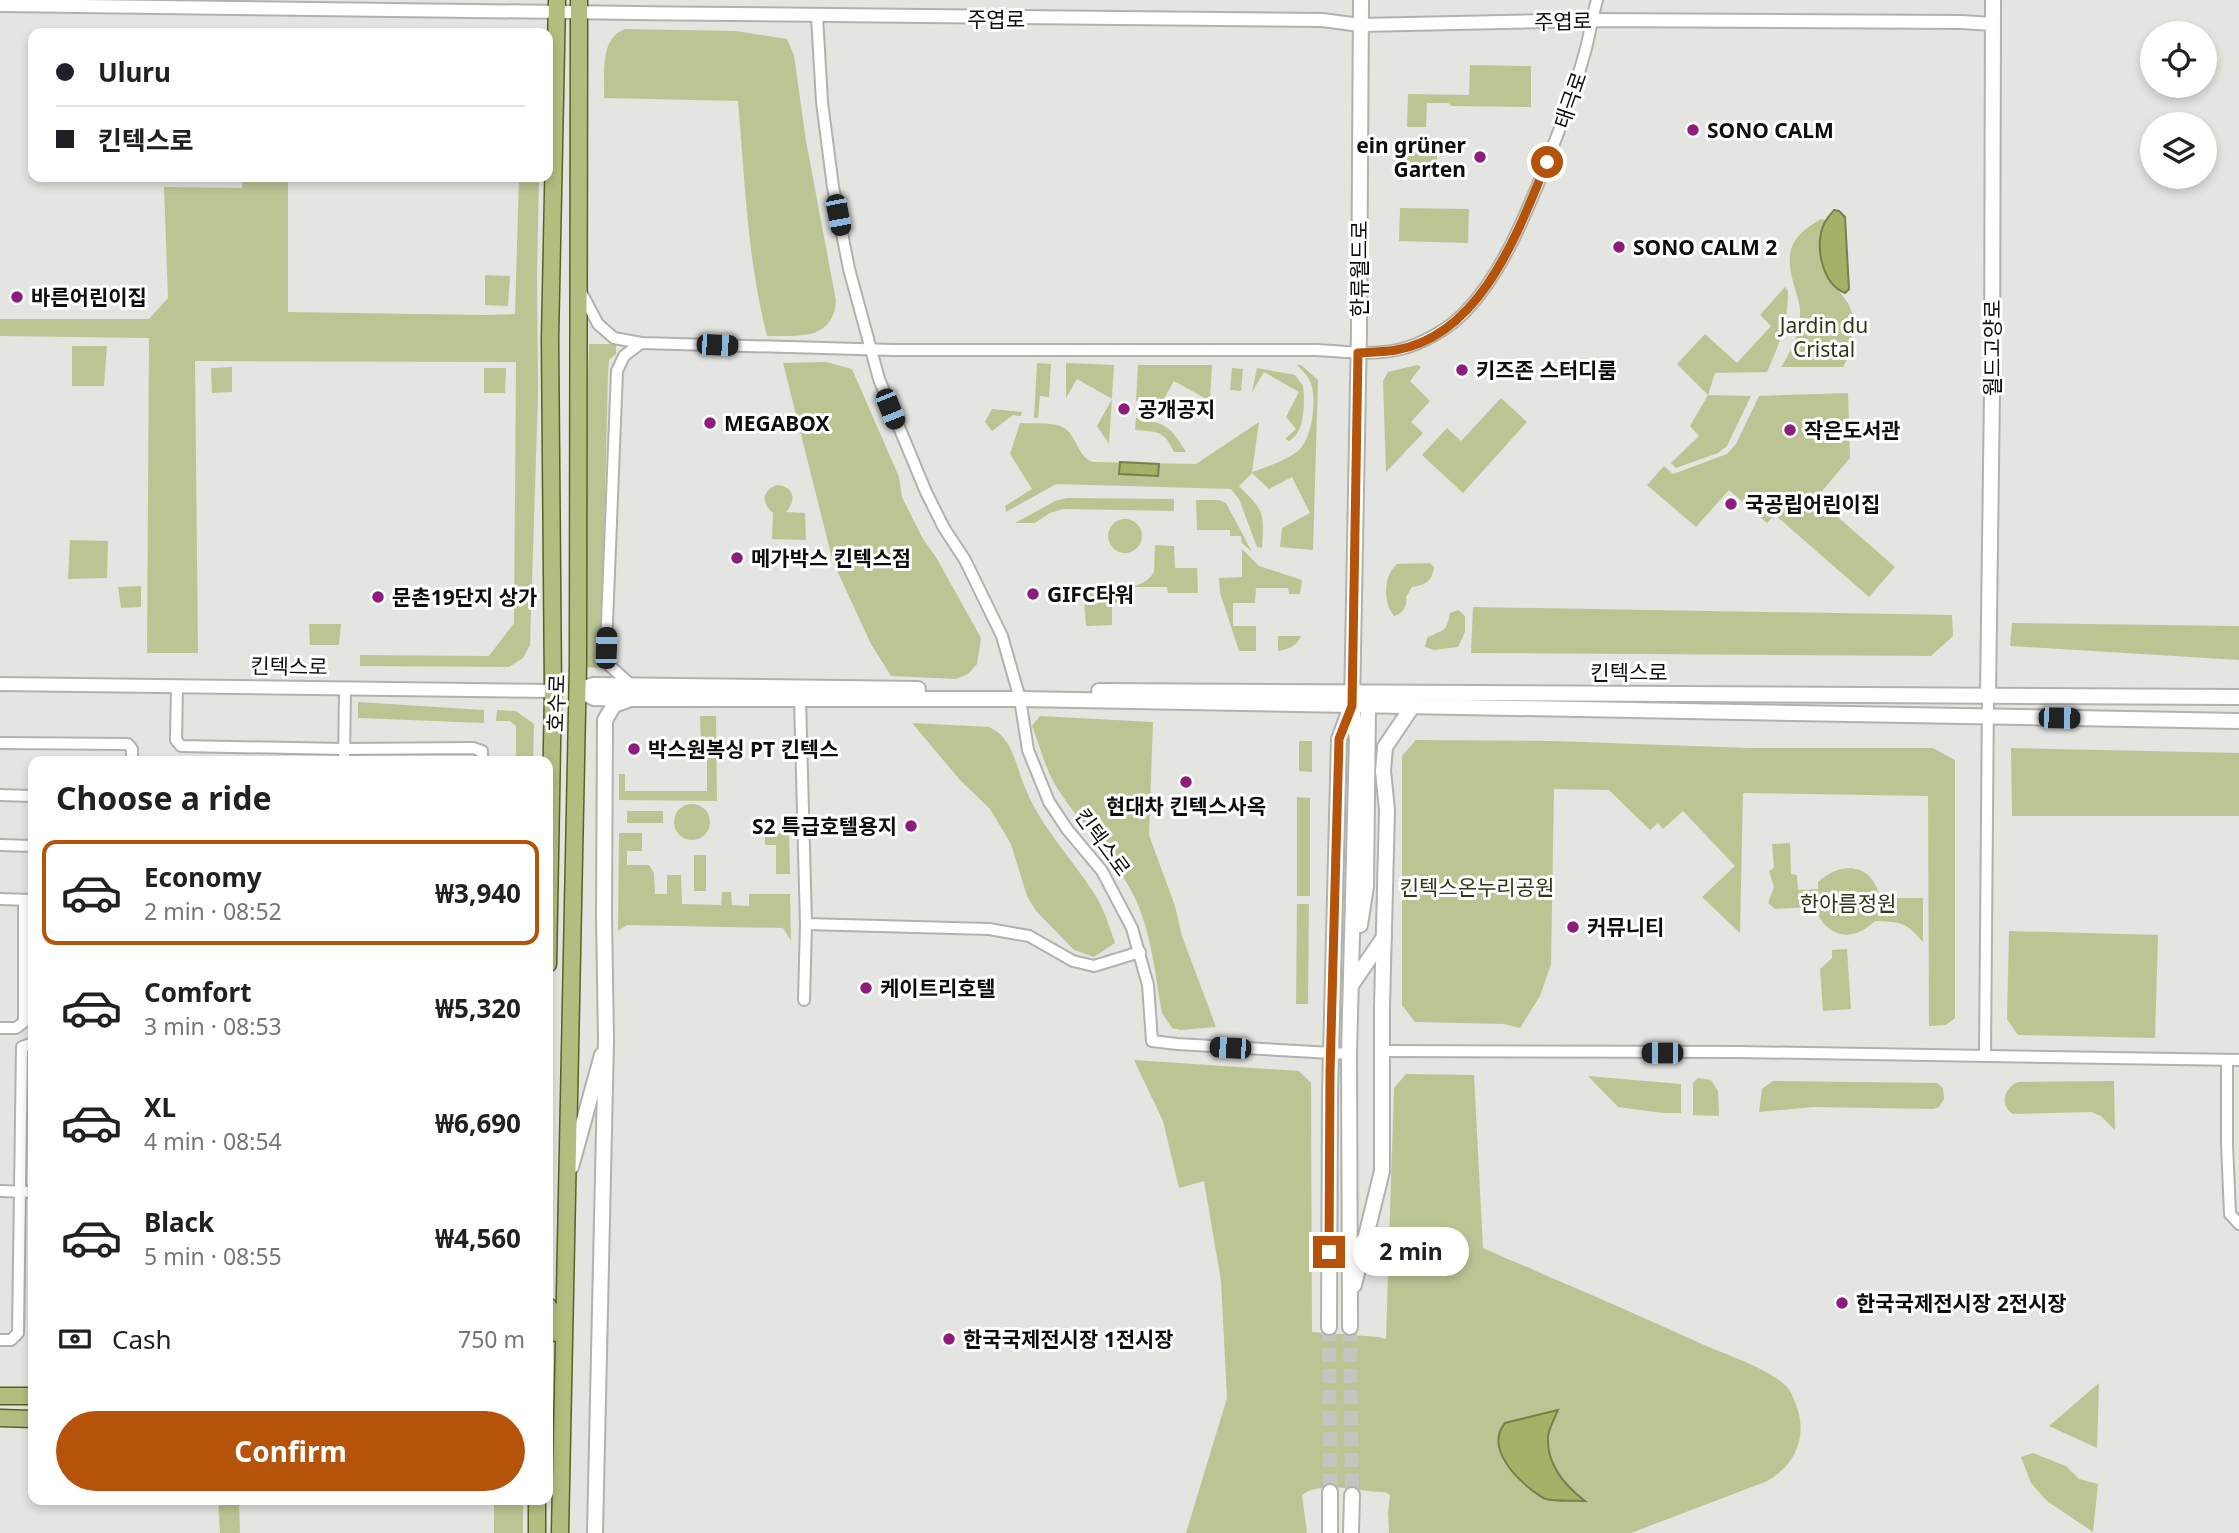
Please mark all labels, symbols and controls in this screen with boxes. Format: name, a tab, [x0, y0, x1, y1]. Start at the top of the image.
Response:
street label: 주엽로	[967, 5, 1025, 33]
street label: 주엽로	[1534, 6, 1592, 36]
map controls	[2140, 21, 2217, 189]
button: locate	[2140, 21, 2217, 98]
text: Uluru	[98, 54, 171, 90]
street label: 태극로	[1547, 68, 1593, 132]
button: layers	[2140, 112, 2217, 189]
place label: SONO CALM	[1707, 116, 1834, 144]
text: 킨텍스로	[98, 122, 194, 158]
marker: SONO CALM	[1685, 122, 1701, 138]
place label: ein grüner Garten	[1356, 131, 1467, 183]
route start	[1531, 146, 1563, 178]
marker: ein grüner Garten	[1472, 149, 1488, 165]
car	[824, 192, 853, 238]
street label: 한류월드로	[1345, 221, 1373, 317]
place label: SONO CALM 2	[1633, 233, 1777, 261]
marker: SONO CALM 2	[1611, 239, 1627, 255]
place label: 바른어린이집	[31, 283, 147, 311]
marker: 바른어린이집	[9, 289, 25, 305]
street label: 월드고양로	[1978, 300, 2006, 396]
park label: Jardin du Cristal	[1778, 311, 1868, 363]
car	[696, 334, 739, 356]
place label: 키즈존 스터디룸	[1476, 356, 1617, 384]
marker: 키즈존 스터디룸	[1454, 362, 1470, 378]
car	[873, 386, 908, 432]
place label: 공개공지	[1138, 395, 1215, 423]
marker: 공개공지	[1116, 401, 1132, 417]
place label: MEGABOX	[724, 409, 830, 437]
marker: MEGABOX	[702, 415, 718, 431]
place label: 작은도서관	[1804, 416, 1901, 444]
marker: 작은도서관	[1782, 422, 1798, 438]
place label: 국공립어린이집	[1745, 490, 1880, 518]
marker: 국공립어린이집	[1723, 496, 1739, 512]
place label: 메가박스 킨텍스점	[751, 544, 911, 572]
marker: 메가박스 킨텍스점	[729, 550, 745, 566]
place label: GIFC타워	[1047, 580, 1134, 608]
place label: 문촌19단지 상가	[392, 583, 537, 611]
marker: GIFC타워	[1025, 586, 1041, 602]
marker: 문촌19단지 상가	[370, 589, 386, 605]
car	[595, 627, 618, 669]
street label: 킨텍스로	[250, 651, 328, 681]
street label: 킨텍스로	[1590, 658, 1668, 686]
street label: 호수로	[541, 674, 571, 732]
car	[2038, 707, 2081, 729]
place label: 박스원복싱 PT 킨텍스	[648, 735, 839, 763]
marker: 박스원복싱 PT 킨텍스	[626, 741, 642, 757]
marker: 현대차 킨텍스사옥	[1178, 774, 1194, 790]
text: Choose a ride	[56, 776, 272, 819]
place label: 현대차 킨텍스사옥	[1106, 792, 1266, 820]
street label: 킨텍스로	[1069, 803, 1137, 881]
place label: S2 특급호텔용지	[752, 812, 897, 840]
marker: S2 특급호텔용지	[903, 818, 919, 834]
text: Economy	[144, 859, 262, 895]
icon: car	[60, 861, 123, 924]
park label: 킨텍스온누리공원	[1400, 873, 1554, 901]
text: ₩3,940	[435, 875, 521, 911]
park label: 한아름정원	[1800, 889, 1896, 917]
text: 2 min · 08:52	[144, 895, 282, 927]
place label: 커뮤니티	[1587, 913, 1664, 941]
marker: 커뮤니티	[1565, 919, 1581, 935]
text: Comfort	[144, 974, 252, 1010]
place label: 케이트리호텔	[880, 974, 996, 1002]
icon: car	[60, 976, 123, 1039]
marker: 케이트리호텔	[858, 980, 874, 996]
text: ₩5,320	[435, 990, 521, 1026]
text: 3 min · 08:53	[144, 1010, 282, 1042]
car	[1209, 1036, 1252, 1060]
car	[1642, 1043, 1684, 1064]
text: XL	[144, 1089, 176, 1125]
icon: car	[60, 1091, 123, 1154]
text: ₩6,690	[435, 1105, 521, 1141]
text: 4 min · 08:54	[144, 1125, 282, 1157]
text: Black	[144, 1204, 214, 1240]
icon: car	[60, 1206, 123, 1269]
text: ₩4,560	[435, 1220, 521, 1256]
callout: 2 min	[1354, 1228, 1469, 1276]
text: 2 min	[1379, 1235, 1443, 1267]
route end	[1313, 1236, 1345, 1268]
text: 5 min · 08:55	[144, 1240, 282, 1272]
place label: 한국국제전시장 2전시장	[1856, 1289, 2067, 1317]
marker: 한국국제전시장 2전시장	[1834, 1295, 1850, 1311]
icon: cash	[56, 1320, 94, 1358]
text: Cash	[112, 1321, 172, 1357]
text: 750 m	[458, 1323, 525, 1355]
place label: 한국국제전시장 1전시장	[963, 1325, 1174, 1353]
marker: 한국국제전시장 1전시장	[941, 1331, 957, 1347]
button: Confirm	[56, 1411, 525, 1491]

